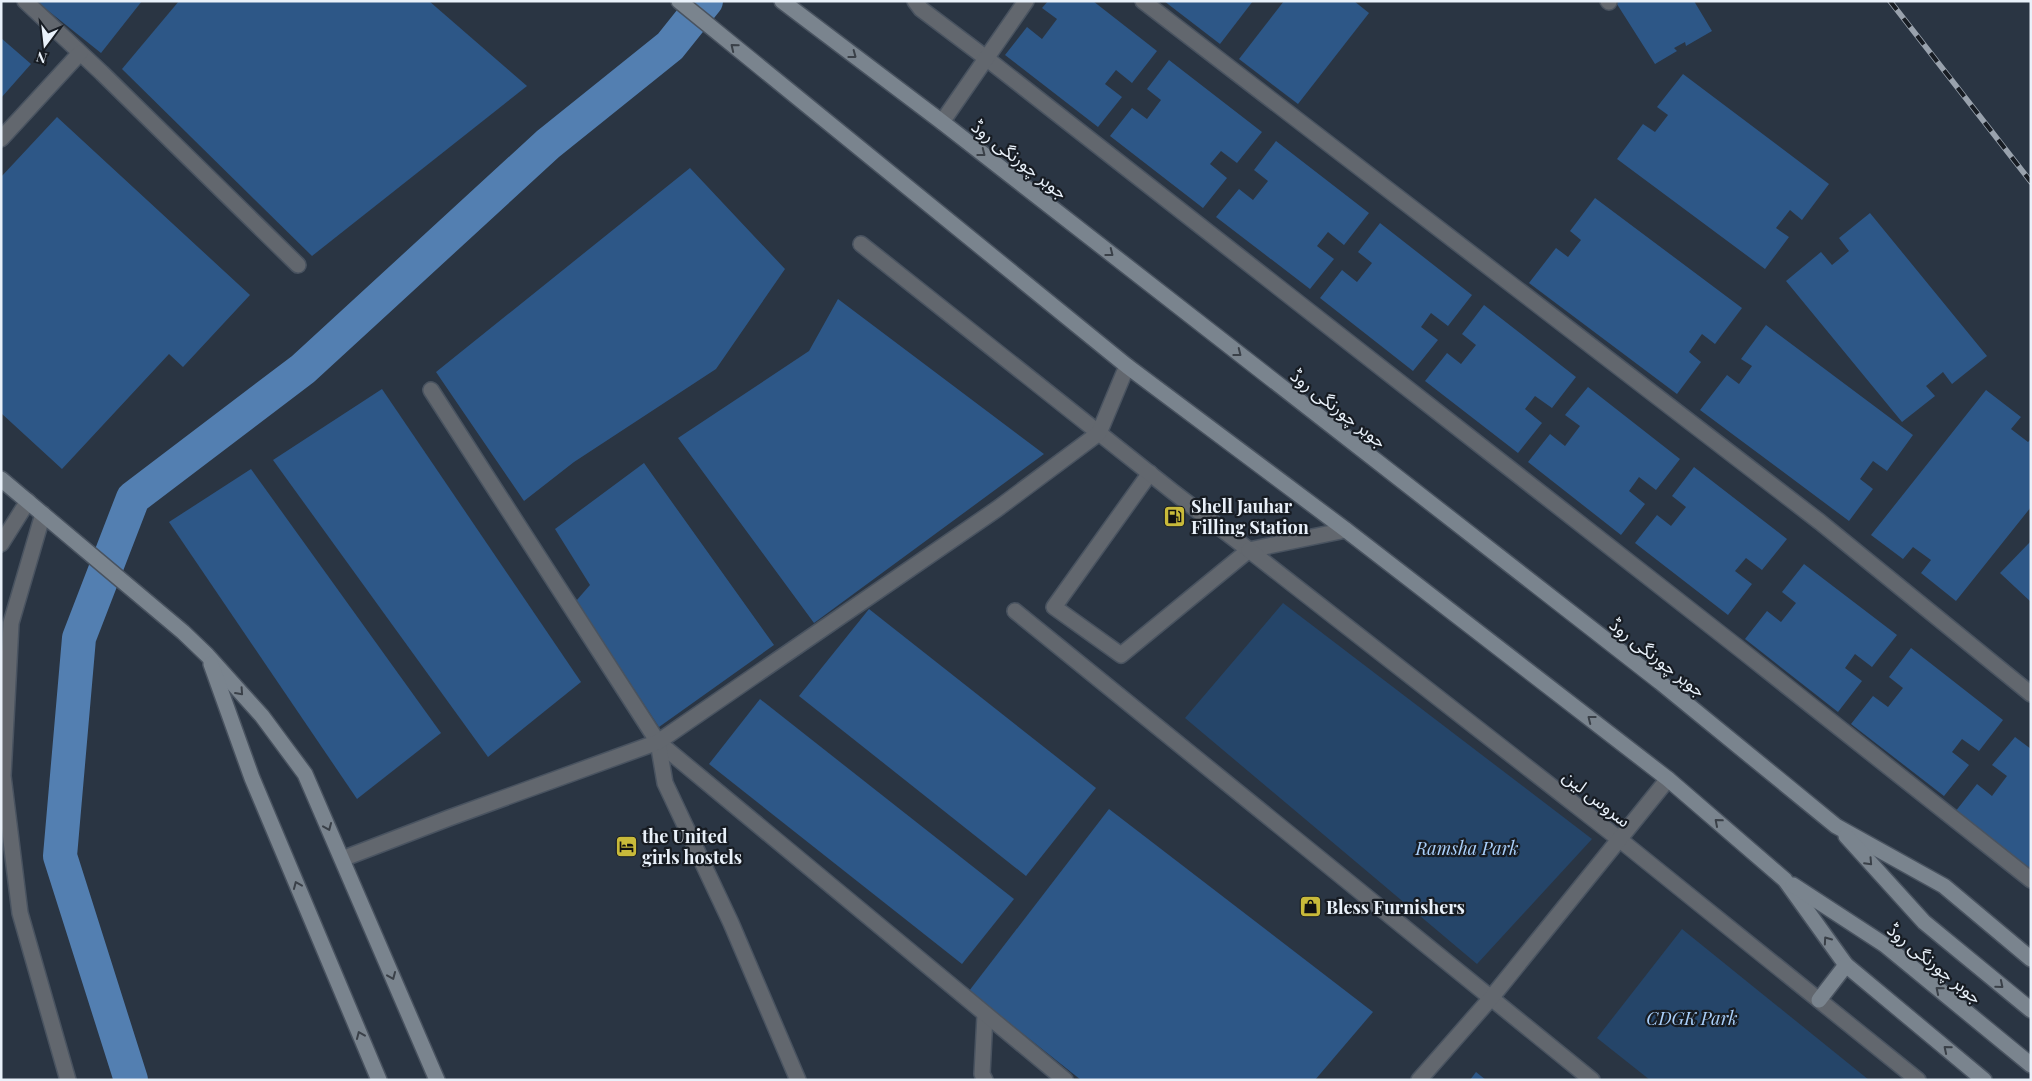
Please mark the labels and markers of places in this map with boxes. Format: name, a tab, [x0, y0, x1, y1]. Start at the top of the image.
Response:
place label: Shell Jauhar Filling Station	[1191, 494, 1309, 539]
fuel station icon: Shell Jauhar Filling Station	[1163, 504, 1187, 528]
place label: the United girls hostels	[641, 824, 742, 869]
hotel icon: the United girls hostels	[614, 834, 638, 858]
shop icon: Bless Furnishers	[1298, 895, 1322, 919]
place label: Bless Furnishers	[1326, 895, 1465, 919]

